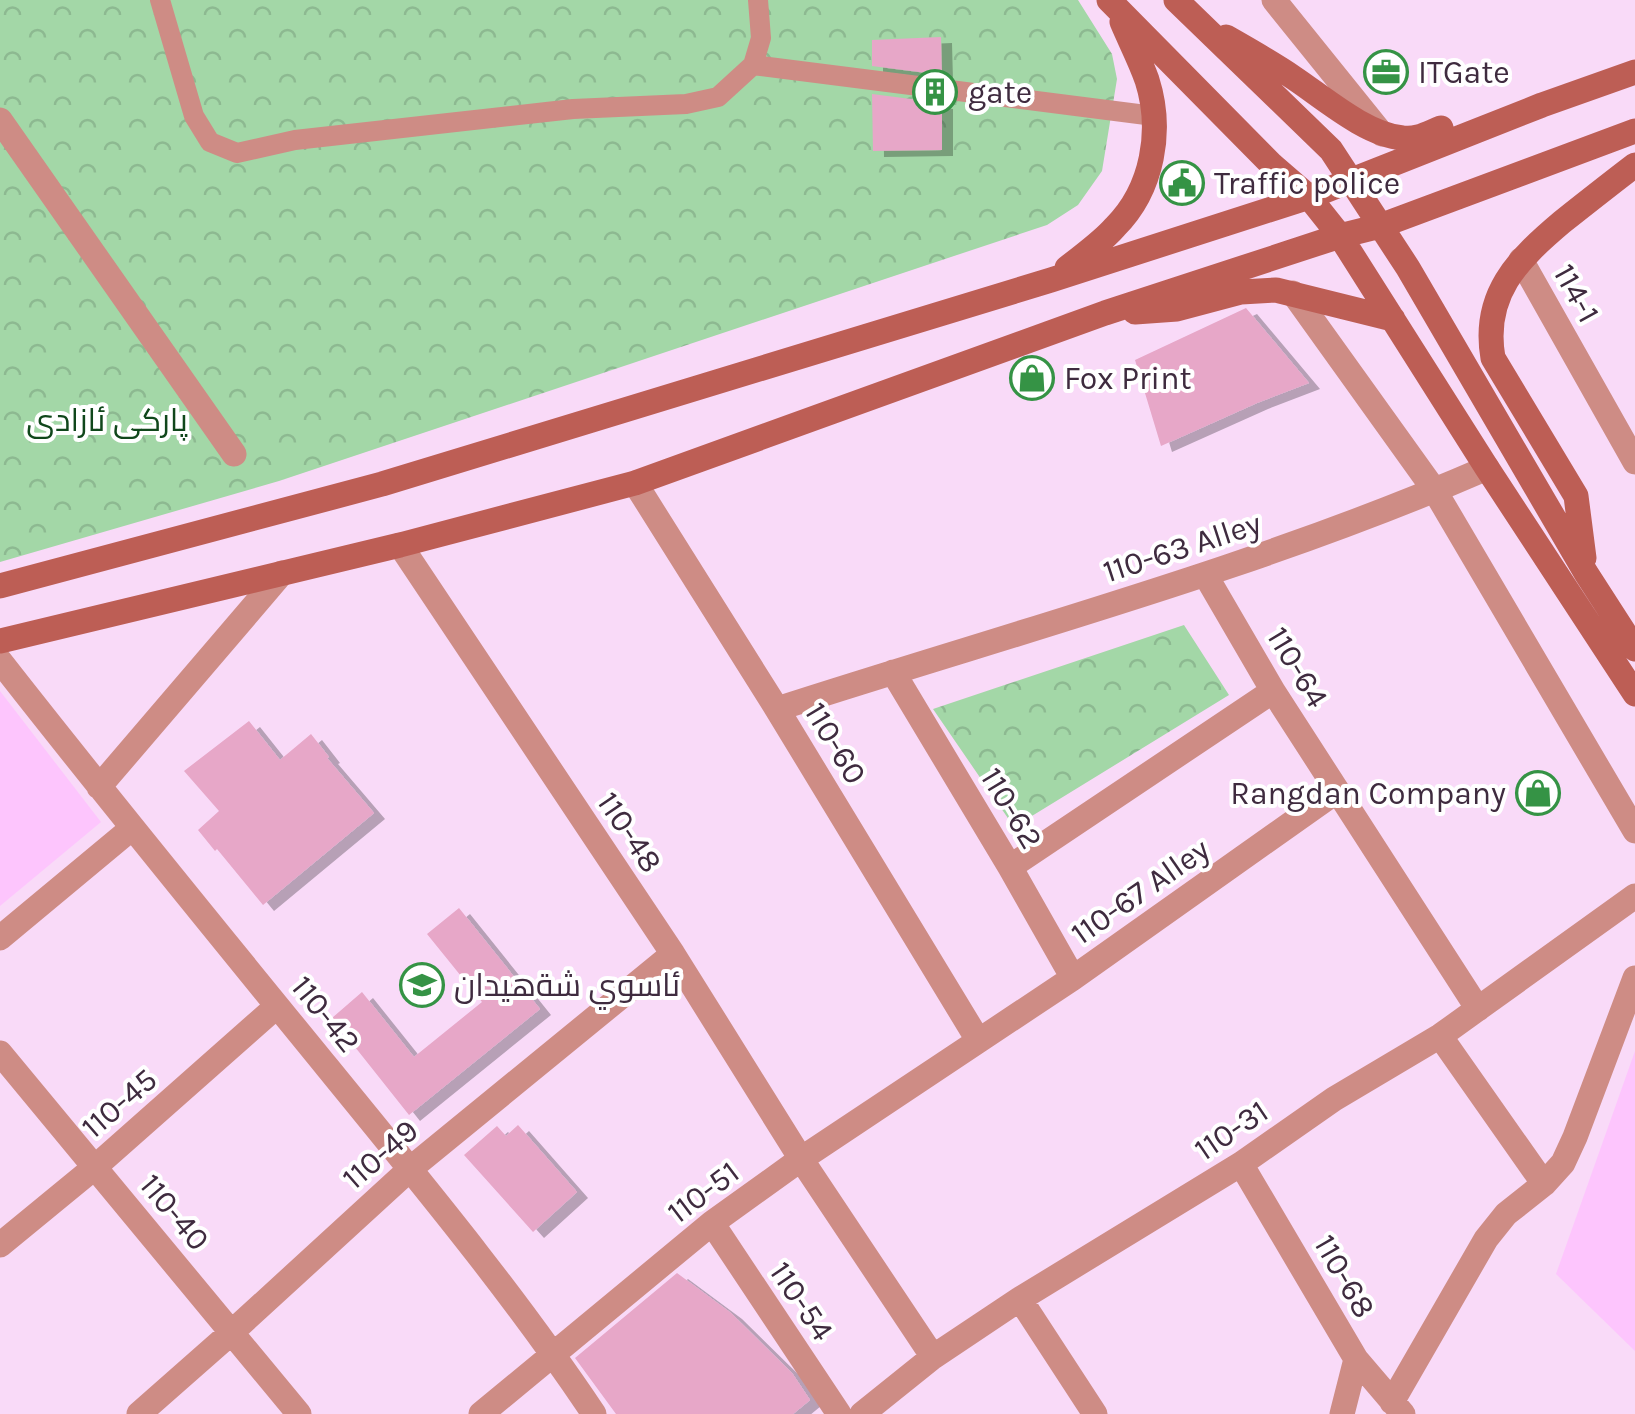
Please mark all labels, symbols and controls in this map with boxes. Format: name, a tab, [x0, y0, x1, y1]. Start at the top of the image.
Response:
office icon: ITGate	[1363, 49, 1409, 95]
place label: ITGate	[1418, 54, 1510, 91]
building icon: gate	[912, 69, 958, 115]
place label: gate	[968, 74, 1032, 111]
public building icon: Traffic police	[1159, 160, 1205, 206]
place label: Traffic police	[1214, 165, 1400, 202]
street label: 114-1	[1546, 258, 1607, 329]
shop icon: Fox Print	[1009, 355, 1055, 401]
place label: Fox Print	[1064, 360, 1192, 397]
park label: پارکی ئازادی	[26, 402, 188, 441]
street label: 110-63 Alley	[1099, 505, 1266, 590]
street label: 110-64	[1259, 620, 1336, 714]
street label: 110-60	[797, 696, 874, 791]
street label: 110-62	[973, 761, 1050, 856]
shop icon: Rangdan Company	[1515, 770, 1561, 816]
place label: Rangdan Company	[1230, 775, 1506, 812]
street label: 110-48	[589, 785, 670, 879]
street label: 110-67 Alley	[1064, 830, 1216, 952]
school or university icon: ئاسوي شةهيدان	[399, 962, 445, 1008]
place label: ئاسوي شةهيدان	[454, 967, 680, 1010]
street label: 110-42	[284, 969, 368, 1060]
street label: 110-45	[74, 1061, 164, 1146]
street label: 110-31	[1187, 1092, 1275, 1168]
street label: 110-49	[335, 1112, 426, 1197]
street label: 110-51	[660, 1154, 746, 1231]
street label: 110-40	[132, 1167, 217, 1258]
street label: 110-68	[1306, 1228, 1383, 1324]
street label: 110-54	[762, 1255, 841, 1348]

